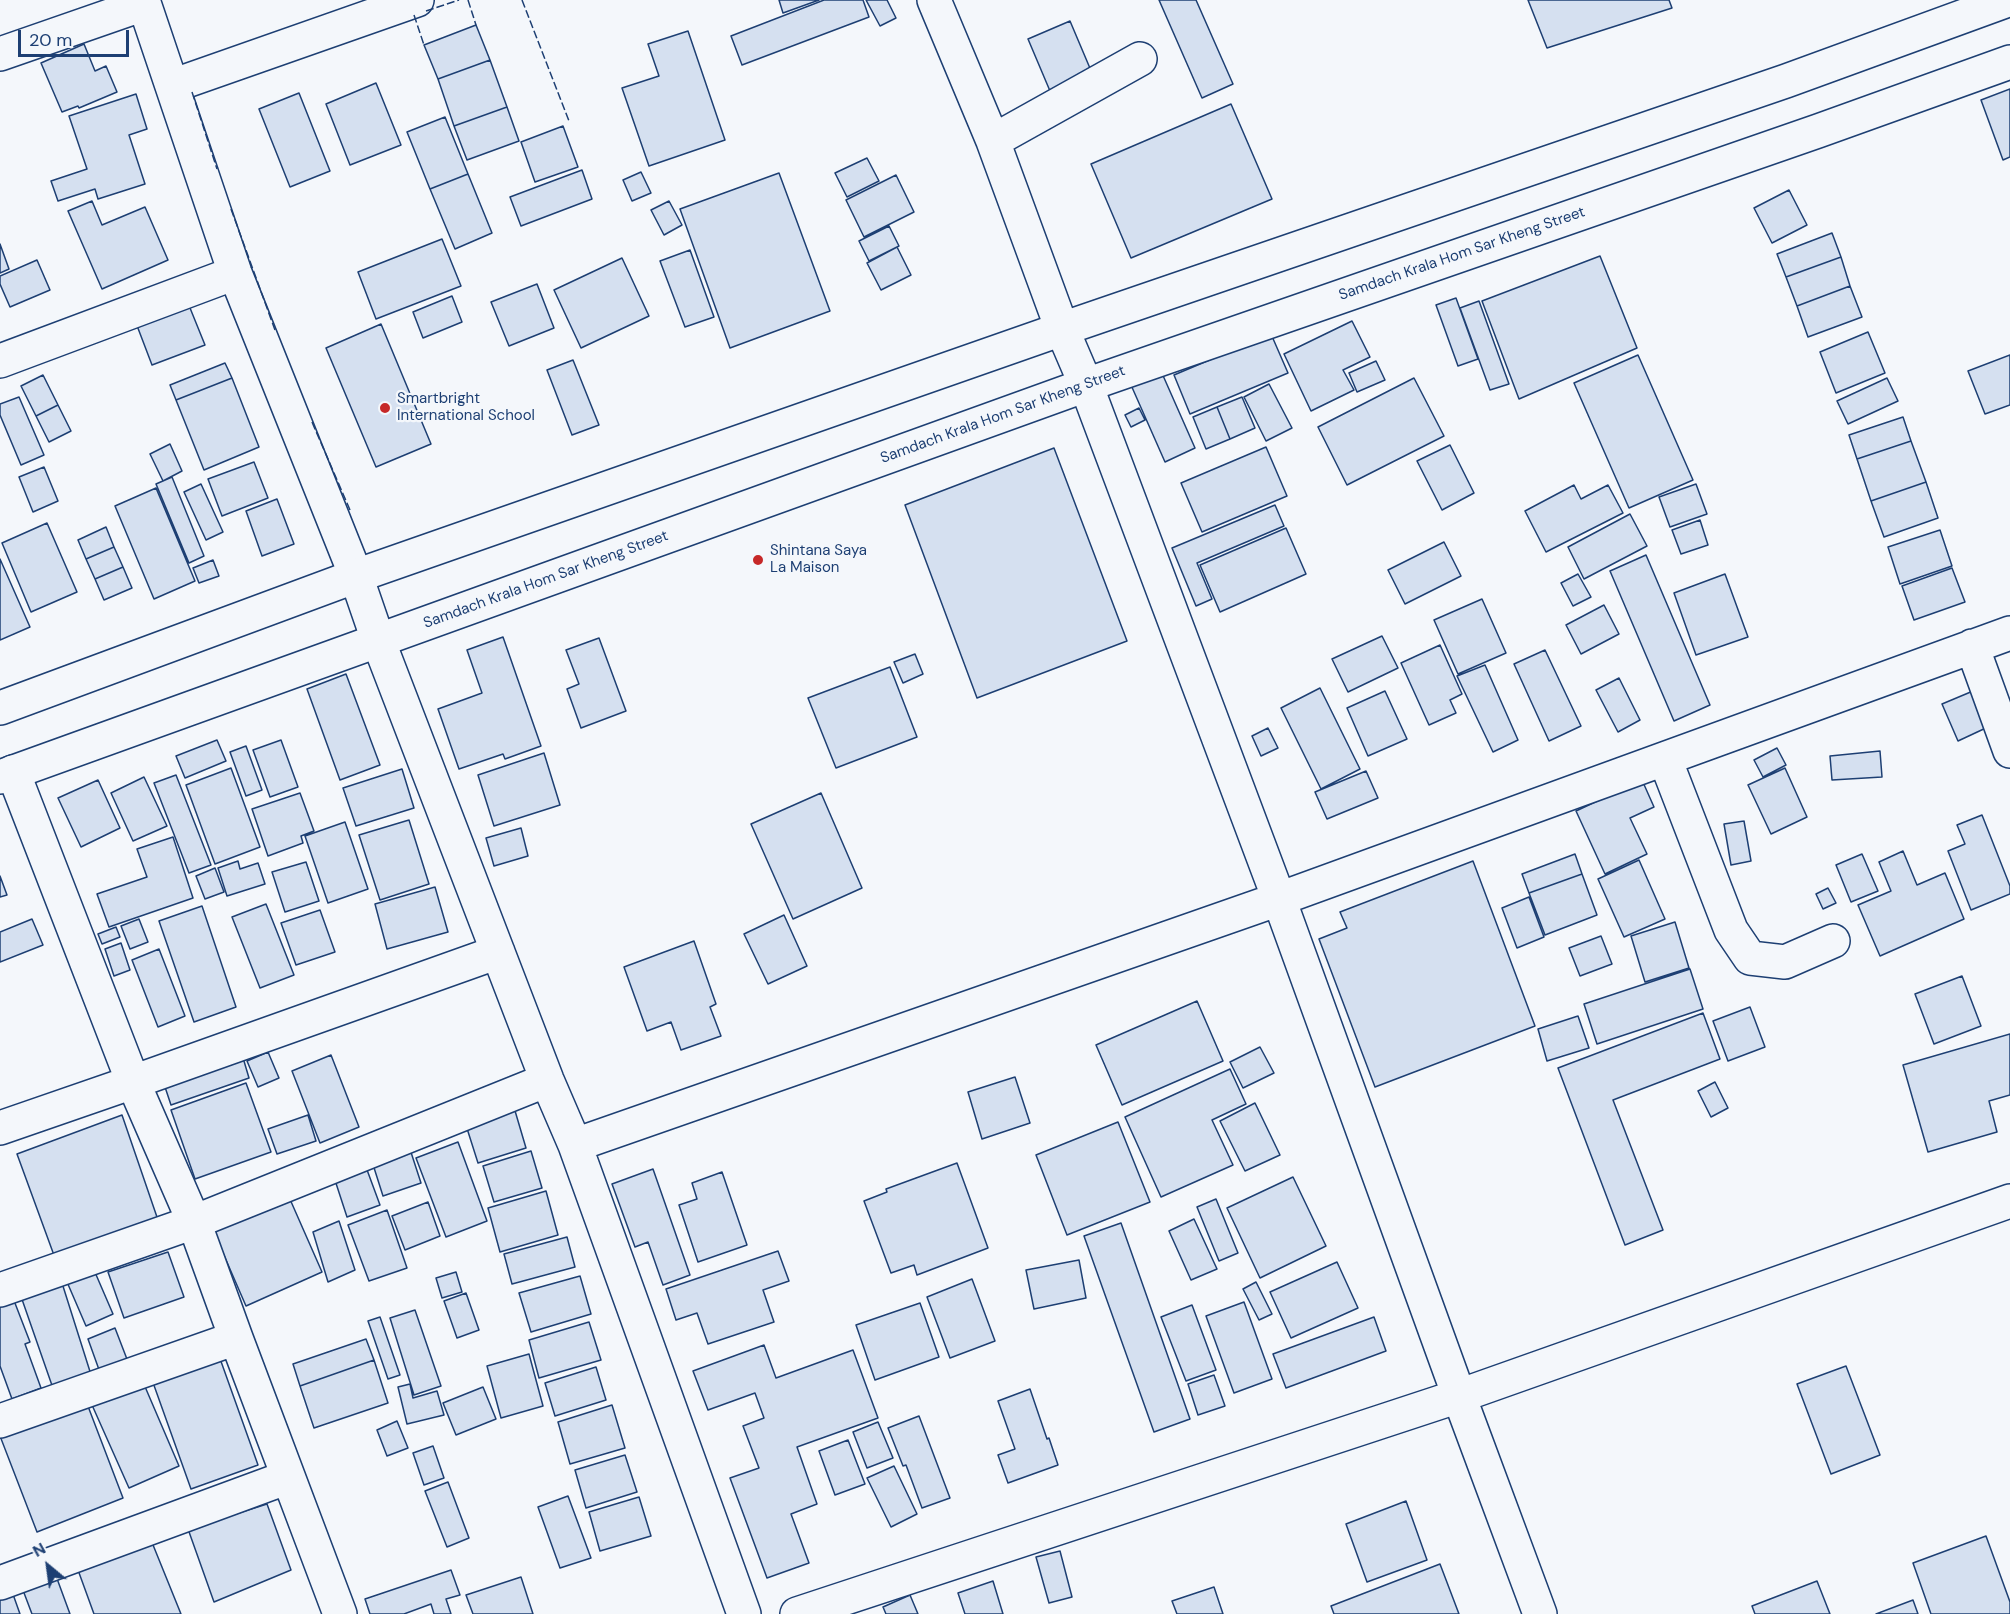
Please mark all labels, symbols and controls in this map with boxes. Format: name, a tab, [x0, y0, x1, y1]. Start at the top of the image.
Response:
scale bar	[21, 18, 132, 56]
text: 20 m	[29, 28, 72, 52]
street label: Samdach Krala Hom Sar Kheng Street	[1337, 203, 1587, 305]
street label: Samdach Krala Hom Sar Kheng Street	[878, 362, 1128, 468]
place label: Smartbright International School	[397, 390, 535, 425]
marker: Smartbright International School	[378, 401, 392, 415]
street label: Samdach Krala Hom Sar Kheng Street	[421, 527, 671, 633]
place label: Shintana Saya La Maison	[770, 542, 867, 577]
marker: Shintana Saya La Maison	[751, 553, 765, 567]
north arrow	[18, 1536, 78, 1596]
text: N	[29, 1538, 49, 1562]

